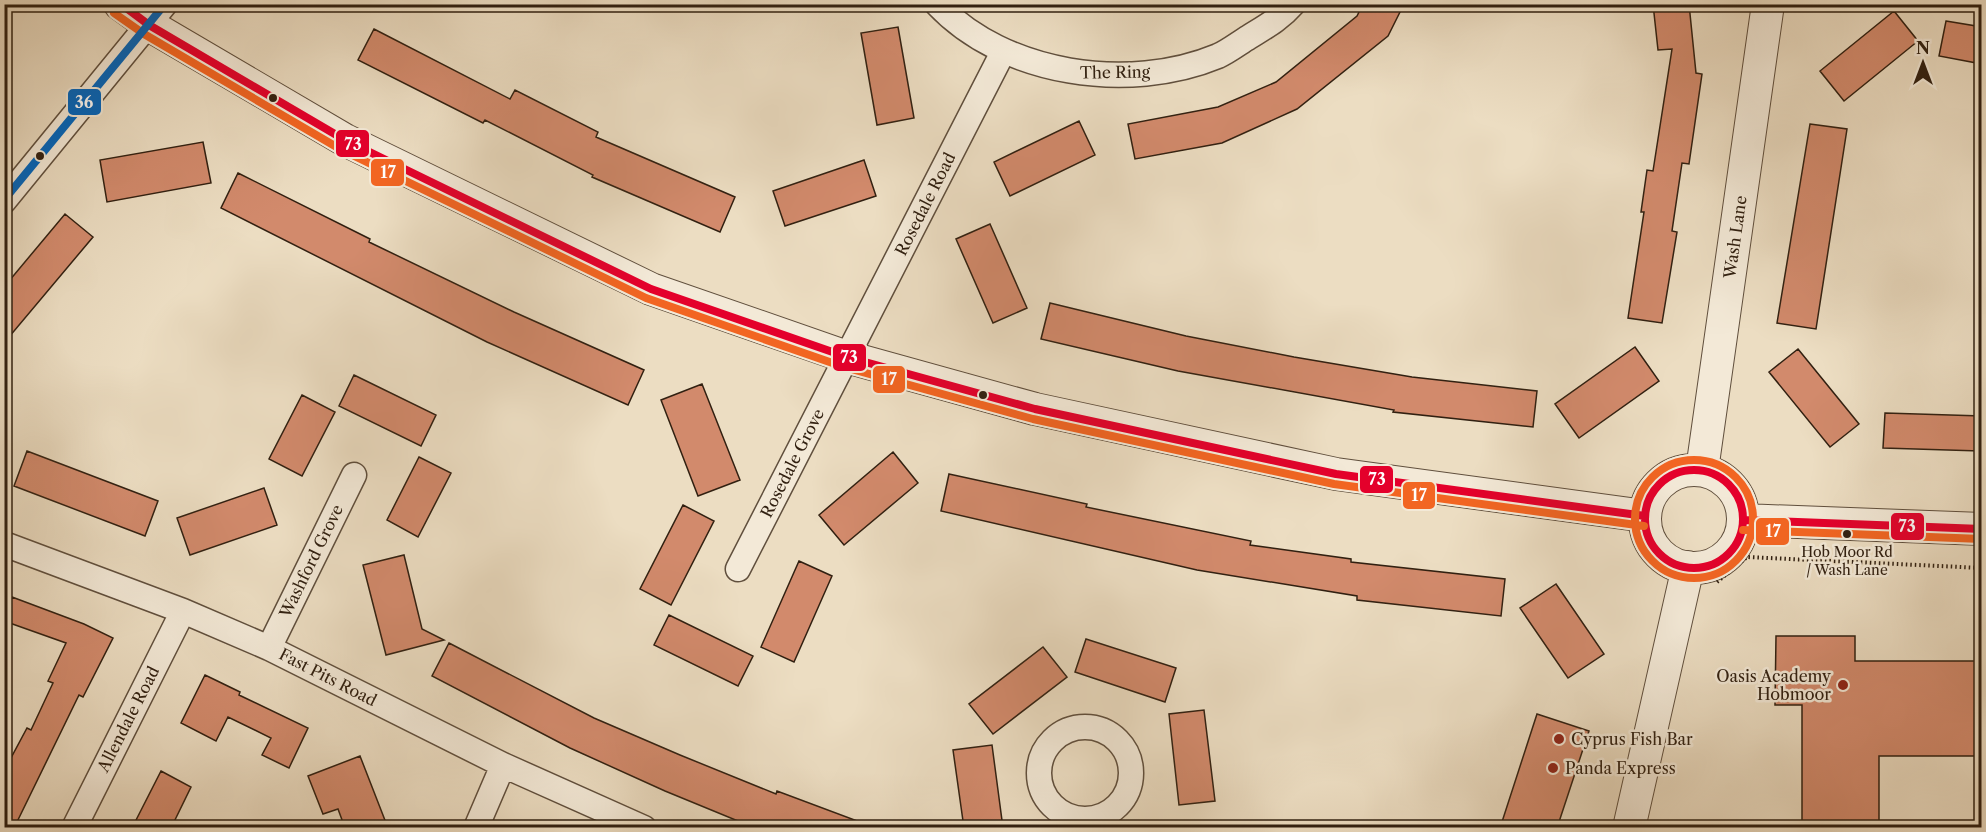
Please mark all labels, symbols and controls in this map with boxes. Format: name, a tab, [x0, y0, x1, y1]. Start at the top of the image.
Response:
north arrow	[1893, 33, 1953, 93]
text: N	[1916, 38, 1930, 58]
street label: The Ring	[1080, 61, 1151, 83]
line badge: 36	[67, 88, 102, 116]
text: 36	[75, 92, 94, 112]
unlabelled marker	[267, 92, 279, 104]
line badge: 73	[335, 129, 370, 158]
text: 73	[344, 134, 362, 154]
street label: Rosedale Road	[890, 149, 960, 259]
unlabelled marker	[34, 150, 46, 162]
line badge: 17	[370, 158, 405, 187]
text: 17	[380, 162, 396, 182]
street label: Wash Lane	[1719, 194, 1751, 281]
line badge: 73	[832, 343, 867, 372]
text: 73	[840, 347, 858, 367]
line badge: 17	[872, 365, 906, 394]
text: 17	[881, 369, 897, 389]
unlabelled marker	[977, 389, 989, 401]
street label: Rosedale Grove	[756, 405, 828, 521]
line badge: 73	[1359, 465, 1394, 494]
text: 73	[1368, 469, 1386, 489]
line badge: 17	[1402, 481, 1436, 510]
text: 17	[1411, 485, 1427, 505]
street label: Washford Grove	[275, 501, 347, 622]
line badge: 73	[1890, 512, 1925, 541]
text: 73	[1898, 516, 1916, 536]
line badge: 17	[1755, 517, 1790, 546]
text: 17	[1765, 521, 1781, 541]
marker: Hob Moor Rd / Wash Lane	[1841, 528, 1853, 540]
place label: Hob Moor Rd / Wash Lane	[1801, 543, 1893, 579]
street label: Fast Pits Road	[276, 644, 380, 710]
street label: Allendale Road	[92, 663, 163, 776]
place label: Oasis Academy Hobmoor	[1716, 666, 1832, 704]
marker: Oasis Academy Hobmoor	[1836, 678, 1850, 692]
place label: Cyprus Fish Bar	[1571, 729, 1693, 749]
marker: Cyprus Fish Bar	[1552, 732, 1566, 746]
place label: Panda Express	[1565, 758, 1676, 778]
marker: Panda Express	[1546, 761, 1560, 775]

